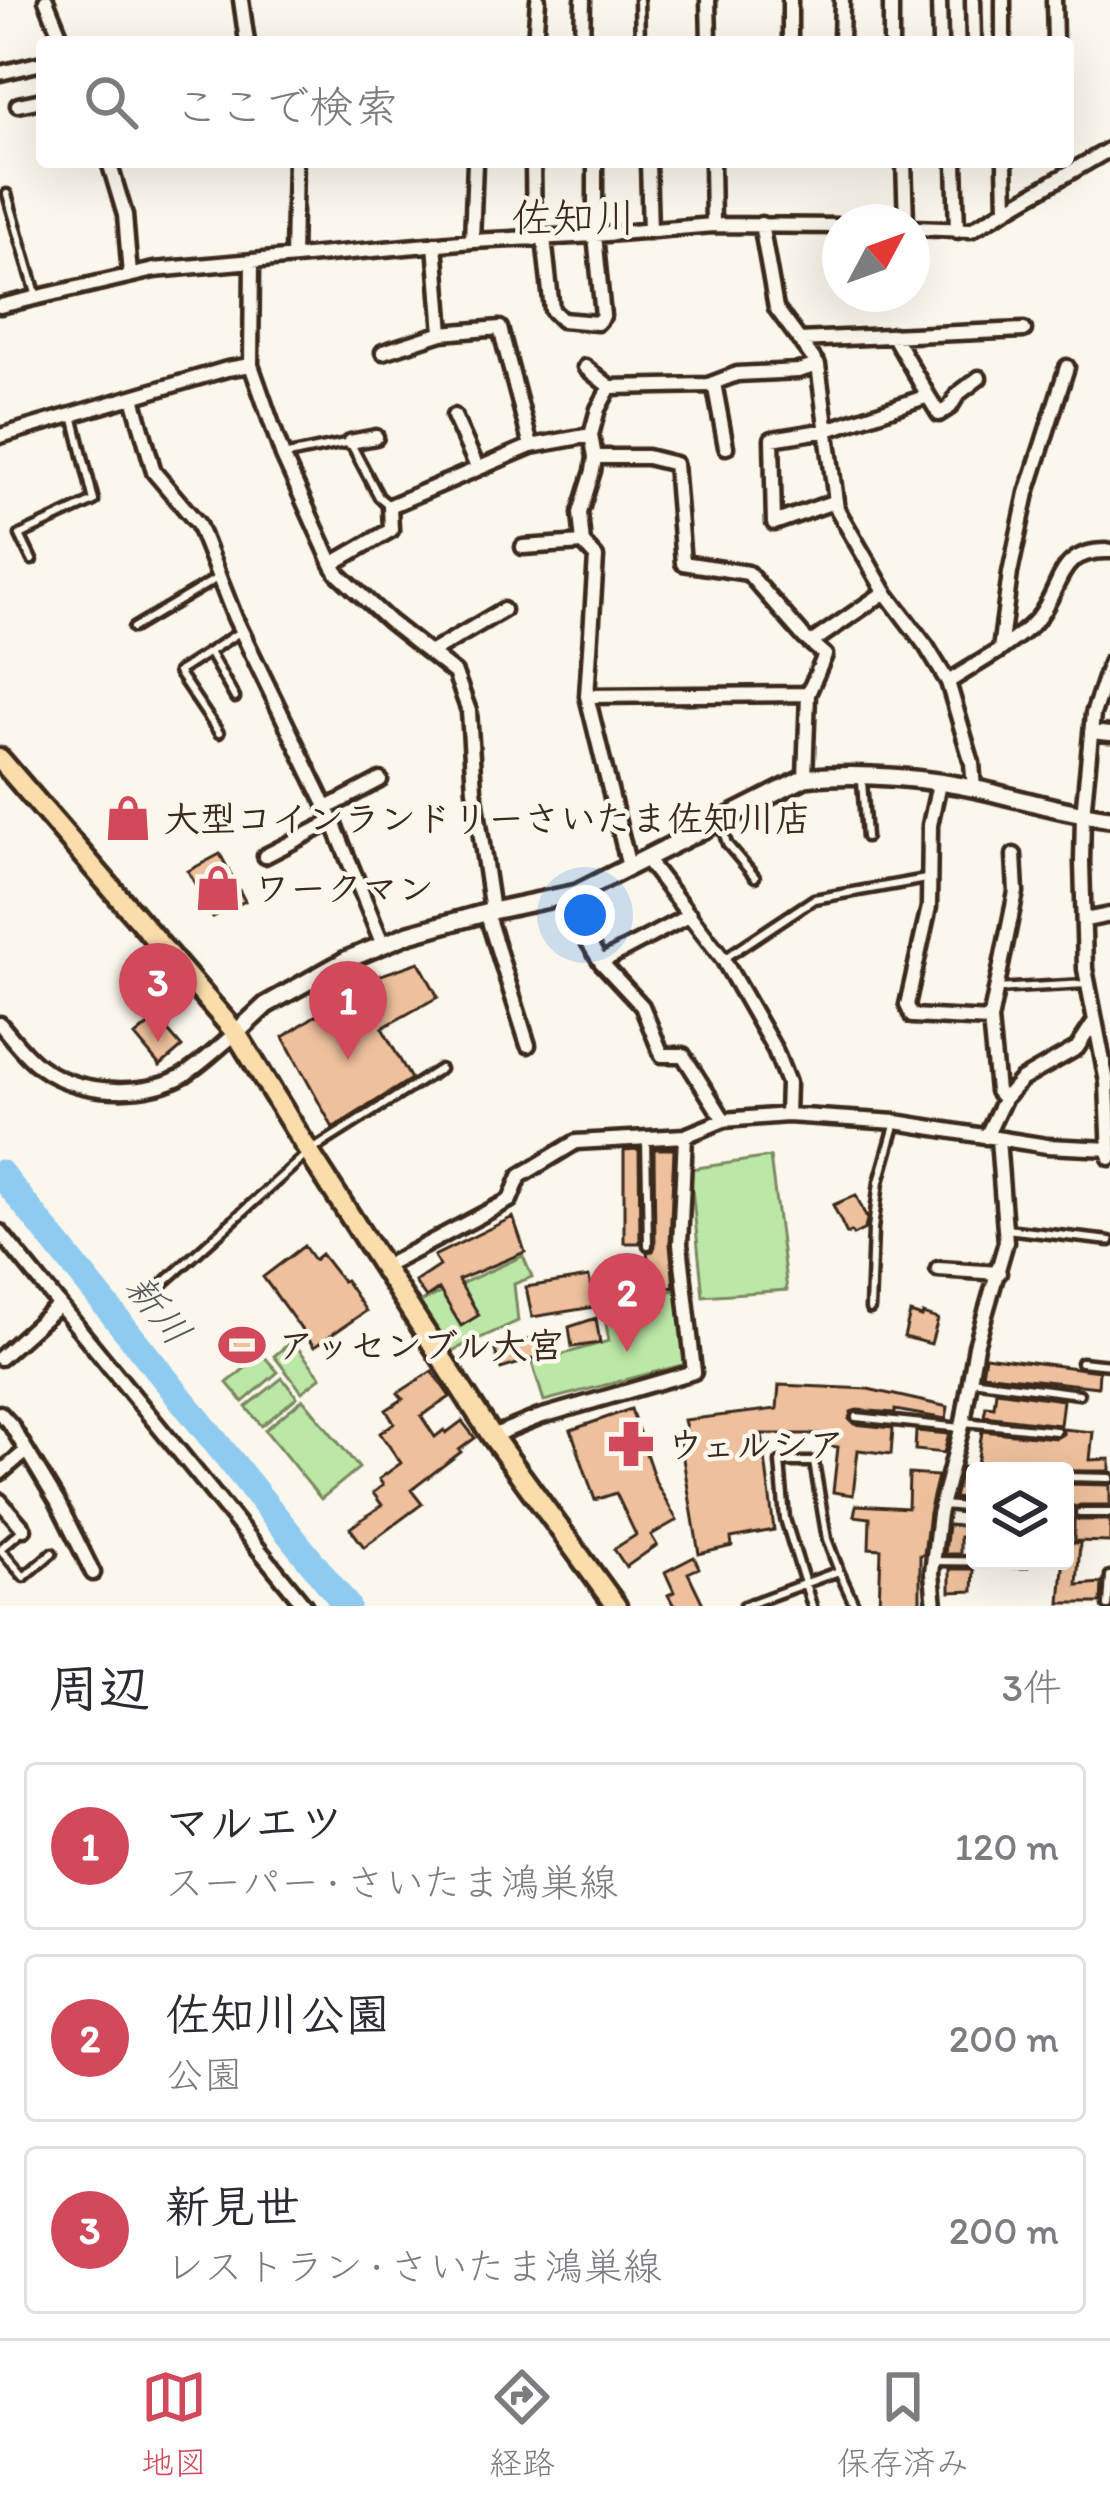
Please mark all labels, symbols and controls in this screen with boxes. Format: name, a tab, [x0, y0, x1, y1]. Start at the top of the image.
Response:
search box	[36, 36, 1074, 168]
icon: search	[78, 69, 144, 135]
text: ここで検索	[174, 79, 399, 133]
district label: 佐知川	[511, 192, 637, 243]
north arrow	[822, 204, 930, 312]
shop icon: 大型コインランドリーさいたま佐知川店	[103, 793, 153, 843]
place label: 大型コインランドリーさいたま佐知川店	[164, 797, 811, 840]
shop icon: ワークマン	[193, 863, 243, 913]
place label: ワークマン	[254, 867, 434, 910]
your location	[555, 885, 615, 945]
pin: 3	[119, 943, 197, 1042]
pin: 1	[309, 961, 387, 1060]
pin: 2	[588, 1253, 666, 1352]
water label: 新川	[116, 1264, 201, 1354]
sports icon: アッセンブル大宮	[217, 1320, 267, 1370]
place label: アッセンブル大宮	[278, 1324, 564, 1367]
pharmacy icon: ウェルシア	[606, 1419, 656, 1469]
place label: ウェルシア	[667, 1423, 845, 1466]
map controls	[966, 1462, 1074, 1570]
button: layers	[966, 1462, 1074, 1570]
text: 周辺	[48, 1658, 150, 1719]
text: 3件	[1002, 1664, 1062, 1711]
text: マルエツ	[165, 1795, 344, 1849]
text: 1	[81, 1823, 99, 1870]
text: 120 m	[955, 1823, 1059, 1870]
text: スーパー · さいたま鴻巣線	[165, 1859, 618, 1906]
text: 佐知川公園	[165, 1987, 390, 2041]
text: 2	[80, 2015, 100, 2062]
text: 200 m	[949, 2015, 1059, 2062]
text: 公園	[165, 2051, 243, 2098]
text: 新見世	[165, 2179, 300, 2233]
text: 3	[79, 2207, 101, 2254]
text: 200 m	[949, 2207, 1059, 2254]
text: レストラン · さいたま鴻巣線	[165, 2243, 661, 2290]
tab: 地図	[141, 2364, 207, 2484]
tab: 経路	[489, 2364, 555, 2484]
tab: 保存済み	[837, 2364, 969, 2484]

